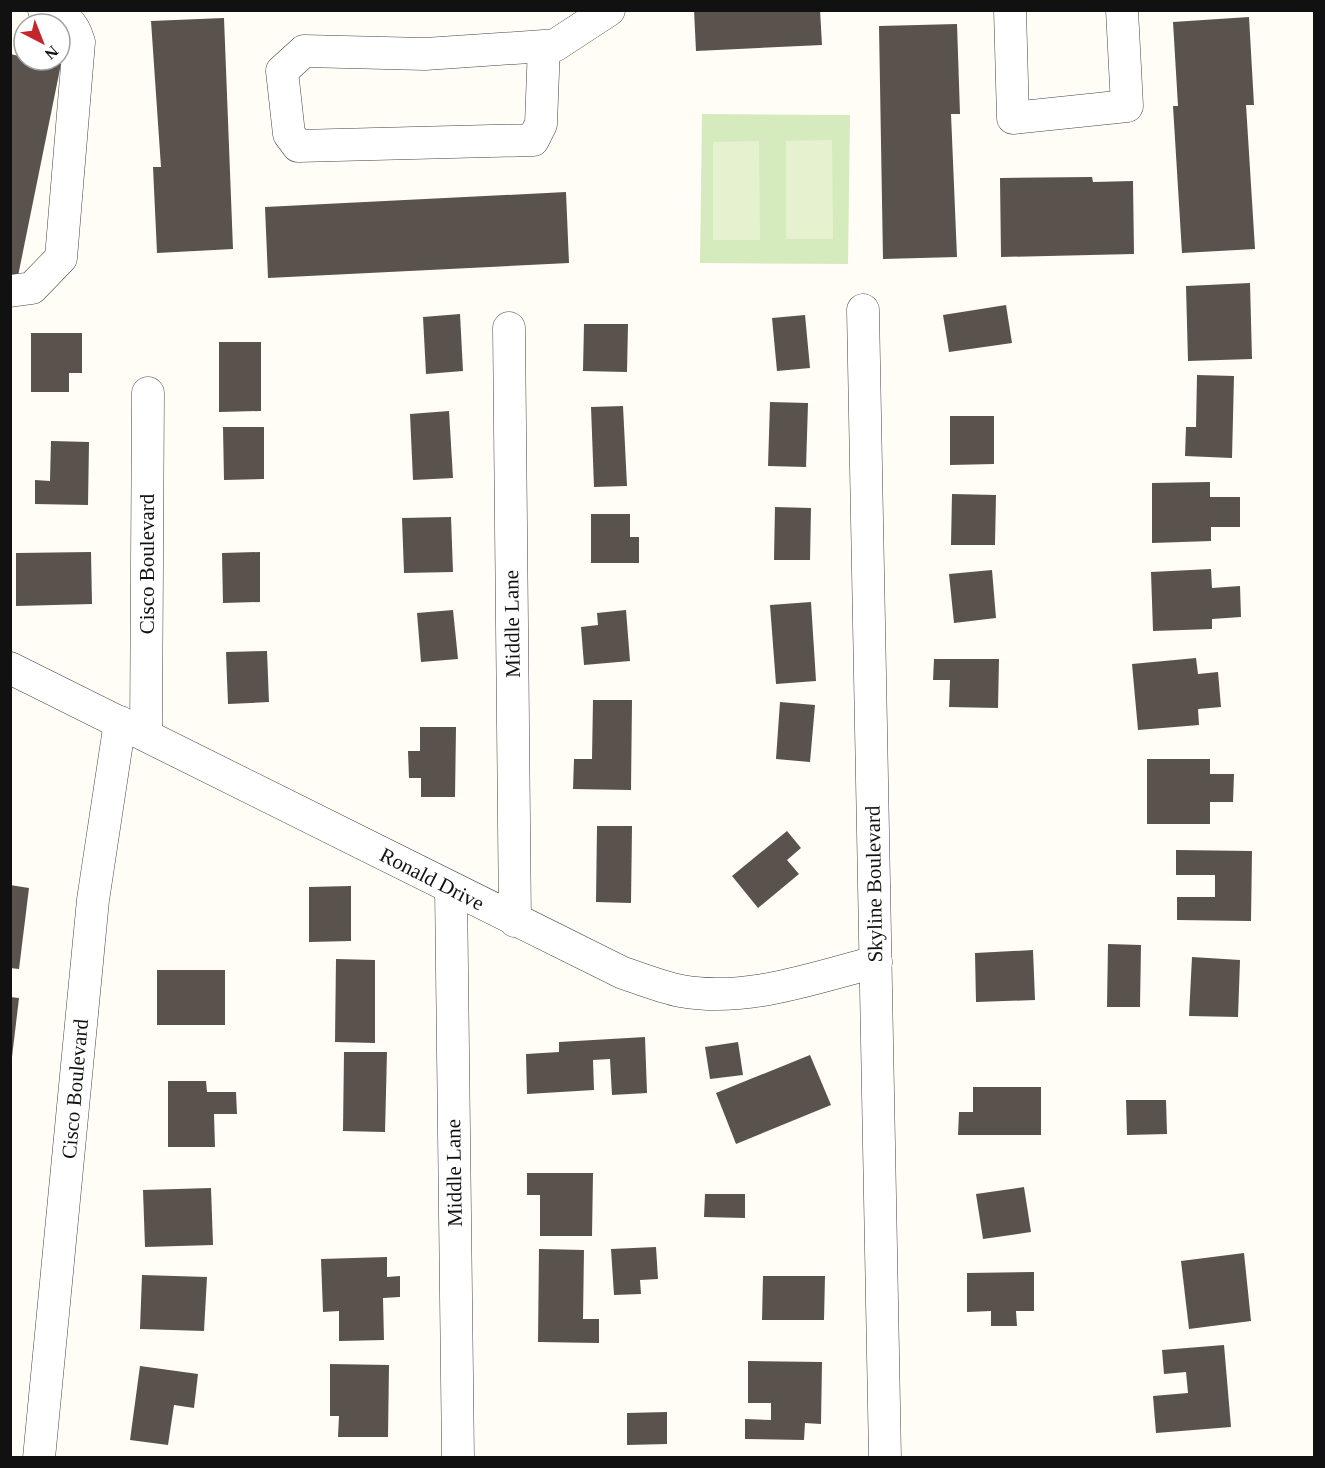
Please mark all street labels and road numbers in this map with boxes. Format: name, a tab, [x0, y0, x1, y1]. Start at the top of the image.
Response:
street label: Cisco Boulevard	[135, 493, 159, 634]
street label: Middle Lane	[499, 570, 525, 678]
street label: Skyline Boulevard	[861, 805, 887, 963]
street label: Ronald Drive	[376, 842, 488, 916]
street label: Cisco Boulevard	[57, 1017, 93, 1160]
street label: Middle Lane	[441, 1119, 467, 1227]

